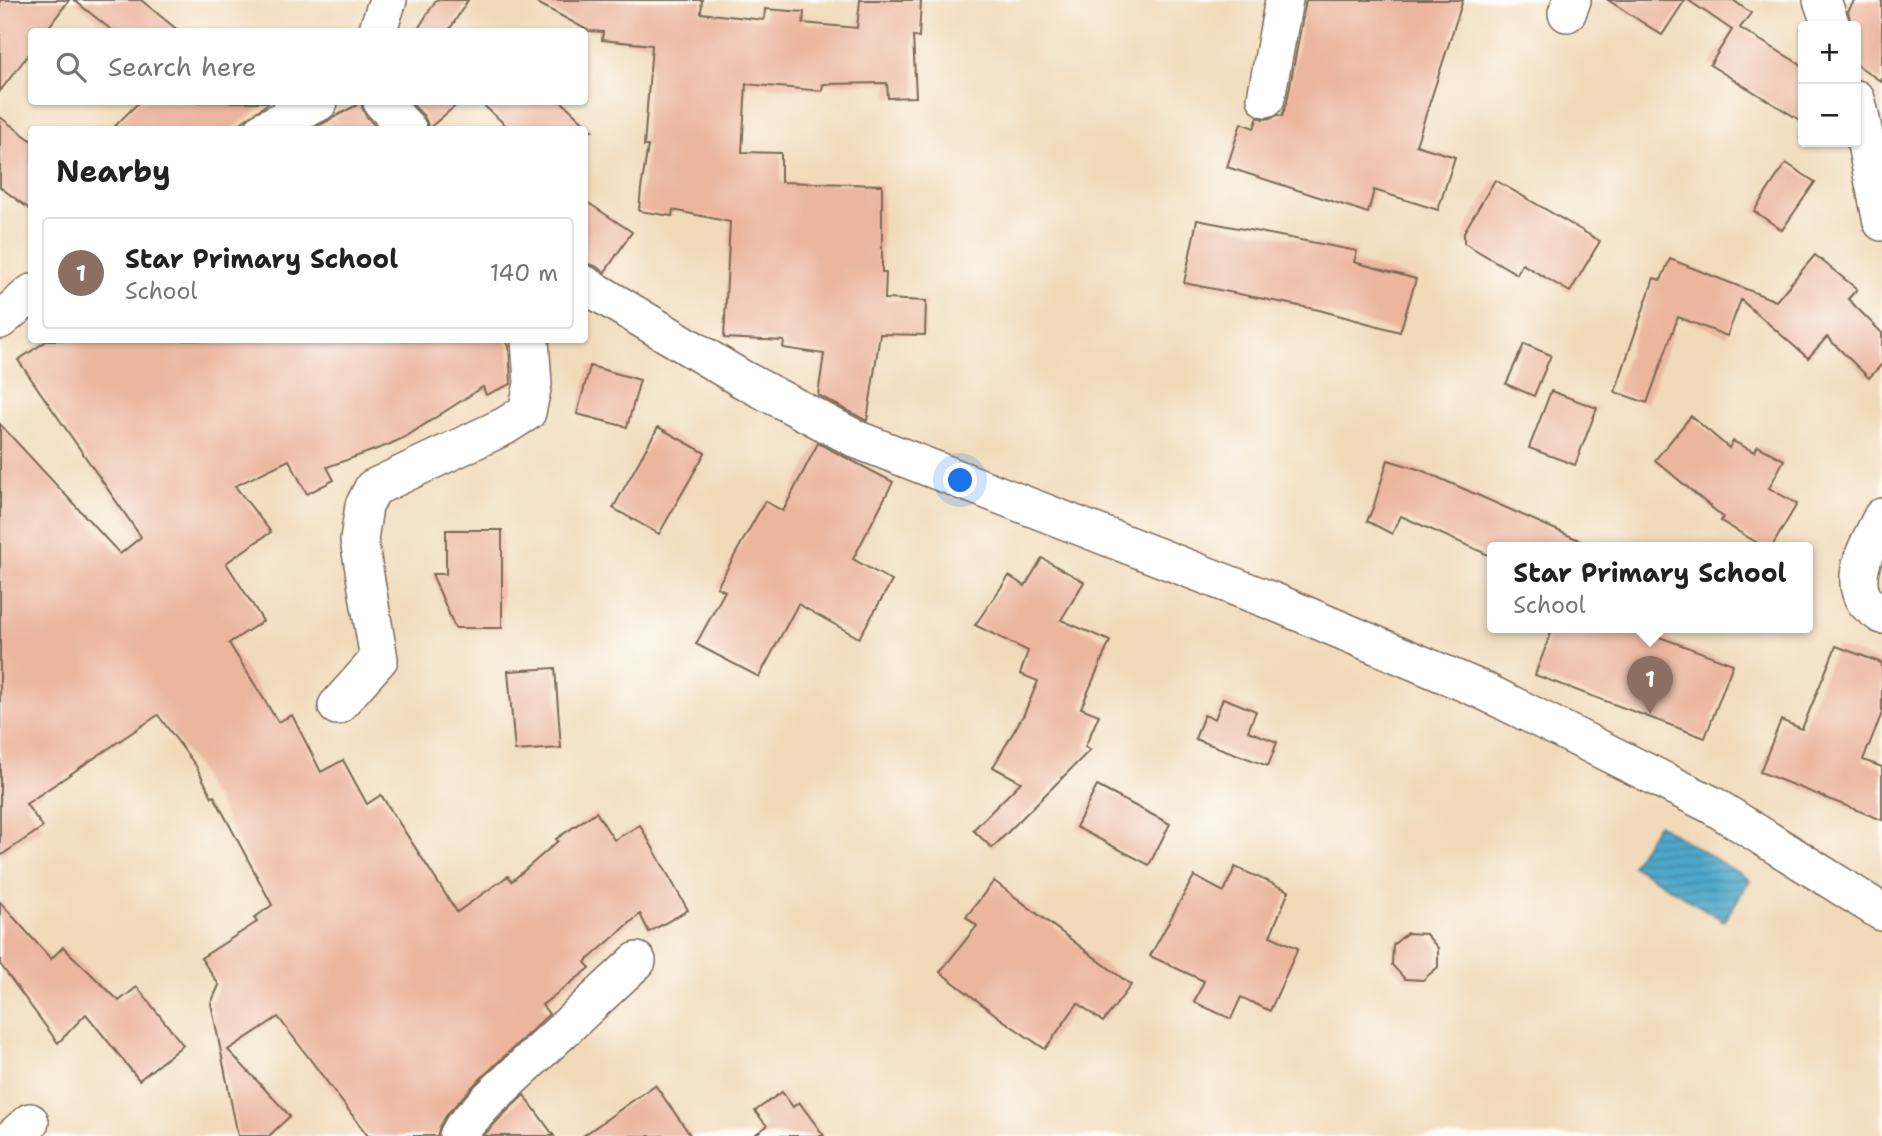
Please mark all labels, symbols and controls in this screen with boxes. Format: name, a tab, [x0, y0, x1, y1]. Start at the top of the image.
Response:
map controls	[1798, 21, 1861, 147]
button: +	[1798, 21, 1861, 84]
search box	[28, 28, 588, 105]
icon: search	[52, 48, 90, 86]
text: Search here	[108, 49, 257, 84]
button: −	[1798, 84, 1861, 147]
text: Nearby	[56, 151, 171, 192]
text: Star Primary School	[125, 241, 398, 276]
text: 1	[76, 258, 86, 288]
text: 140 m	[490, 258, 558, 288]
text: School	[125, 276, 197, 306]
your location	[943, 463, 977, 497]
popup	[1487, 542, 1813, 633]
text: Star Primary School	[1513, 555, 1787, 590]
text: School	[1513, 590, 1586, 620]
pin: 1	[1627, 656, 1673, 714]

